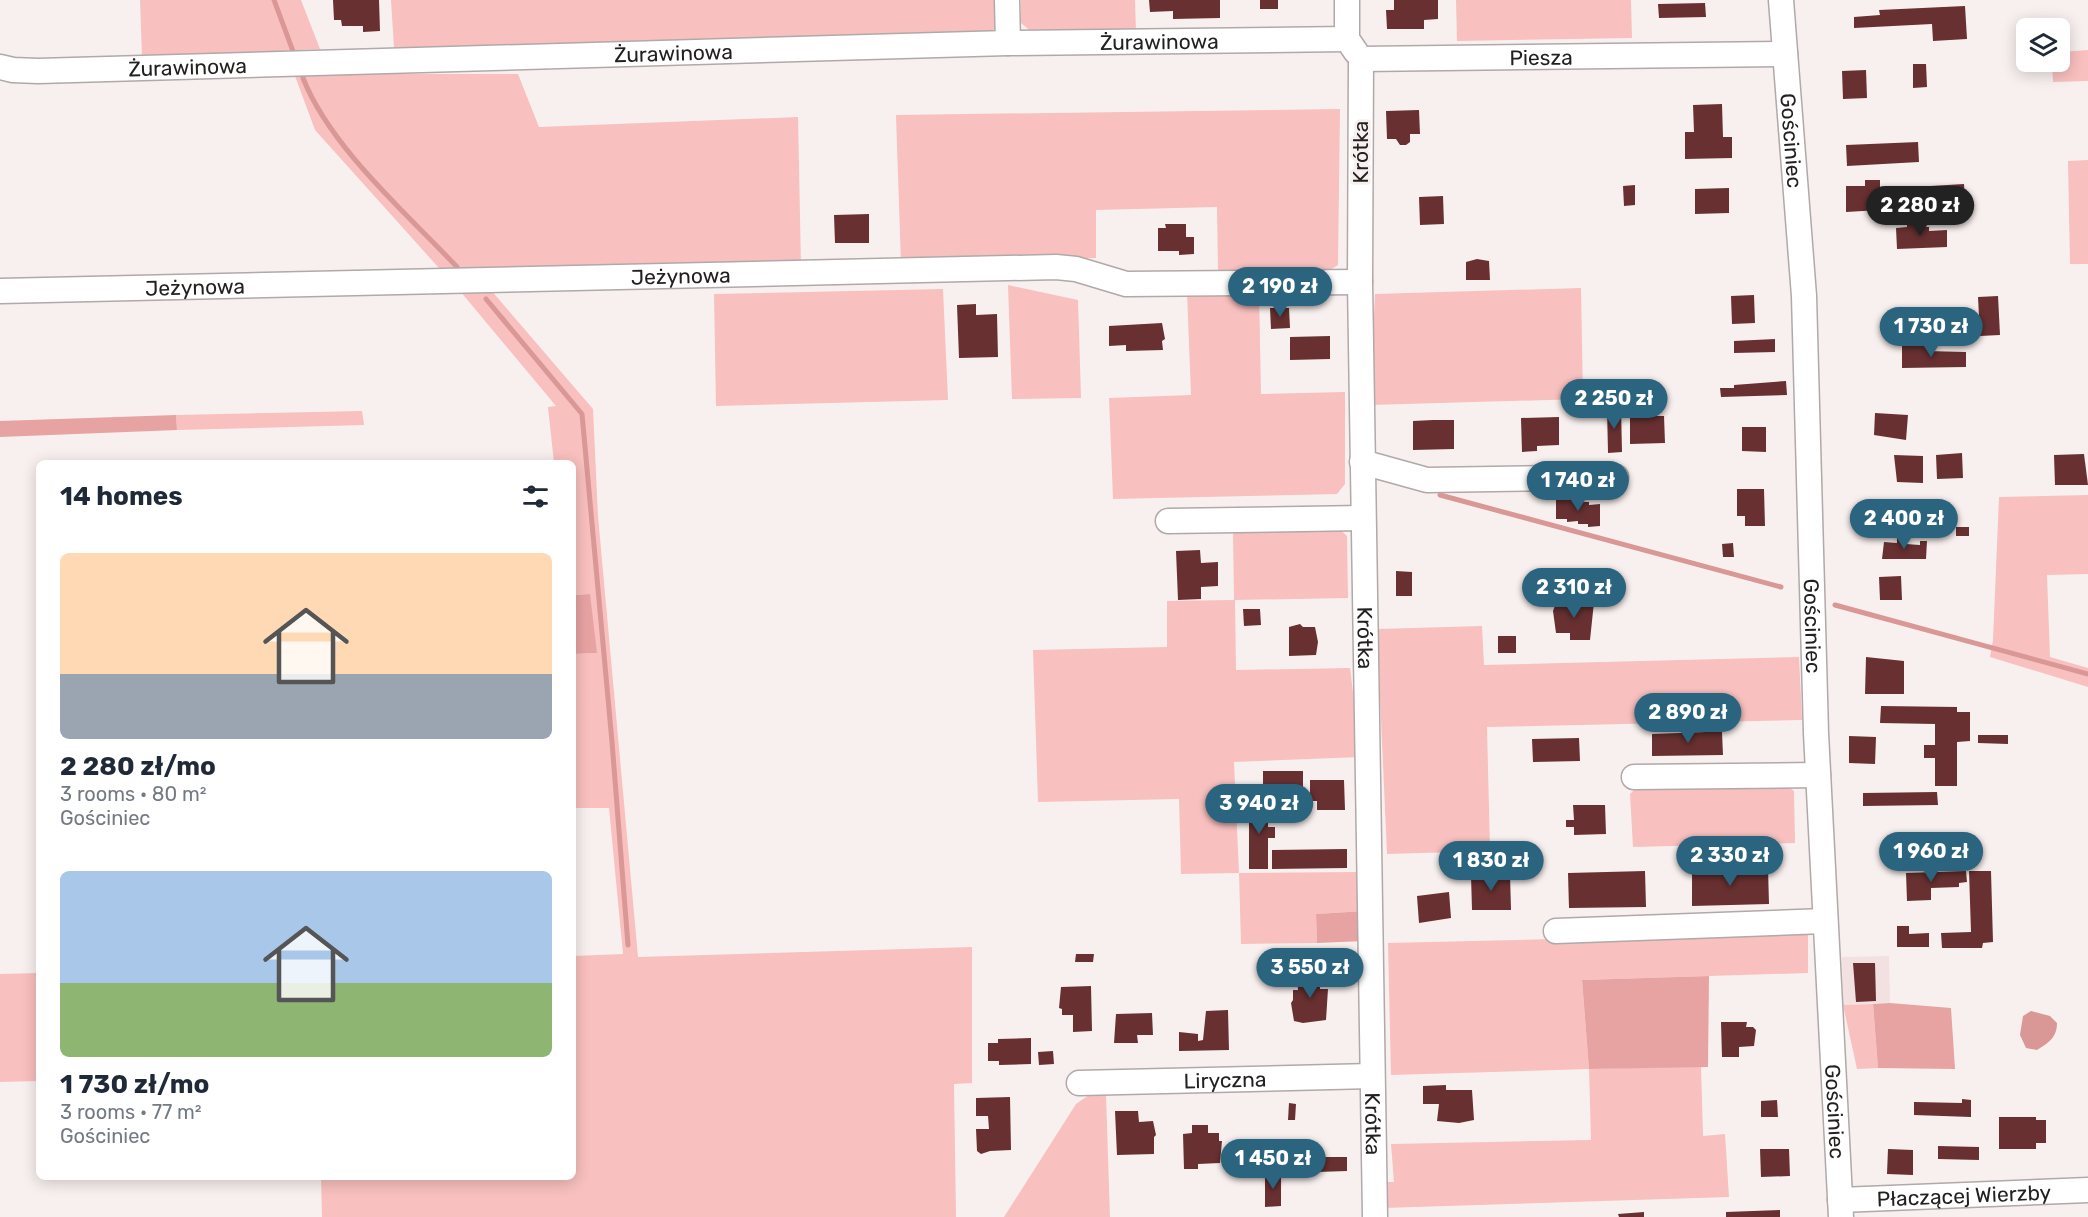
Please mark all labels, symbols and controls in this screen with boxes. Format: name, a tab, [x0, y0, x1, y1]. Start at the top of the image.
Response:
map controls	[2016, 18, 2070, 72]
button: layers	[2016, 18, 2070, 72]
street label: Żurawinowa	[1100, 28, 1219, 54]
street label: Żurawinowa	[614, 38, 733, 67]
street label: Piesza	[1509, 44, 1573, 70]
street label: Żurawinowa	[128, 52, 247, 81]
street label: Gościniec	[1776, 92, 1808, 189]
street label: Krótka	[1348, 121, 1373, 183]
pin: 2 280 zł	[1858, 186, 1982, 237]
text: 2 280 zł	[1880, 193, 1960, 217]
street label: Jeżynowa	[631, 262, 731, 289]
pin: 2 190 zł	[1218, 267, 1342, 318]
street label: Jeżynowa	[145, 273, 245, 300]
text: 2 190 zł	[1242, 274, 1318, 298]
pin: 1 730 zł	[1869, 307, 1993, 358]
text: 1 730 zł	[1894, 314, 1968, 338]
pin: 2 250 zł	[1552, 379, 1676, 430]
text: 2 250 zł	[1575, 386, 1653, 410]
pin: 1 740 zł	[1516, 461, 1640, 512]
text: 1 740 zł	[1541, 468, 1615, 492]
icon: filters	[519, 480, 552, 513]
text: 14 homes	[60, 481, 183, 512]
pin: 2 400 zł	[1842, 499, 1966, 550]
text: 2 400 zł	[1864, 506, 1944, 530]
pin: 2 310 zł	[1512, 568, 1636, 619]
text: 2 310 zł	[1536, 575, 1612, 599]
street label: Gościniec	[1799, 578, 1827, 674]
icon: home	[252, 592, 360, 700]
street label: Krótka	[1353, 606, 1379, 670]
pin: 2 890 zł	[1626, 693, 1750, 744]
text: 2 890 zł	[1648, 700, 1728, 724]
text: 2 280 zł/mo	[60, 751, 216, 782]
text: 3 rooms · 80 m²	[60, 782, 207, 806]
pin: 3 940 zł	[1197, 784, 1321, 835]
text: 3 940 zł	[1219, 791, 1299, 815]
text: Gościniec	[60, 806, 150, 830]
pin: 1 960 zł	[1869, 832, 1993, 883]
pin: 2 330 zł	[1668, 836, 1792, 887]
text: 1 960 zł	[1893, 839, 1969, 863]
pin: 1 830 zł	[1429, 841, 1553, 892]
text: 2 330 zł	[1690, 843, 1770, 867]
text: 1 830 zł	[1453, 848, 1529, 872]
icon: home	[252, 910, 360, 1018]
pin: 3 550 zł	[1248, 948, 1372, 999]
text: 3 550 zł	[1270, 955, 1350, 979]
street label: Gościniec	[1821, 1063, 1850, 1160]
street label: Liryczna	[1183, 1066, 1267, 1093]
text: 1 730 zł/mo	[60, 1069, 210, 1100]
street label: Krótka	[1361, 1092, 1387, 1155]
text: 3 rooms · 77 m²	[60, 1100, 202, 1124]
text: Gościniec	[60, 1124, 150, 1148]
pin: 1 450 zł	[1211, 1139, 1335, 1190]
text: 1 450 zł	[1235, 1146, 1311, 1170]
street label: Płaczącej Wierzby	[1876, 1179, 2052, 1211]

